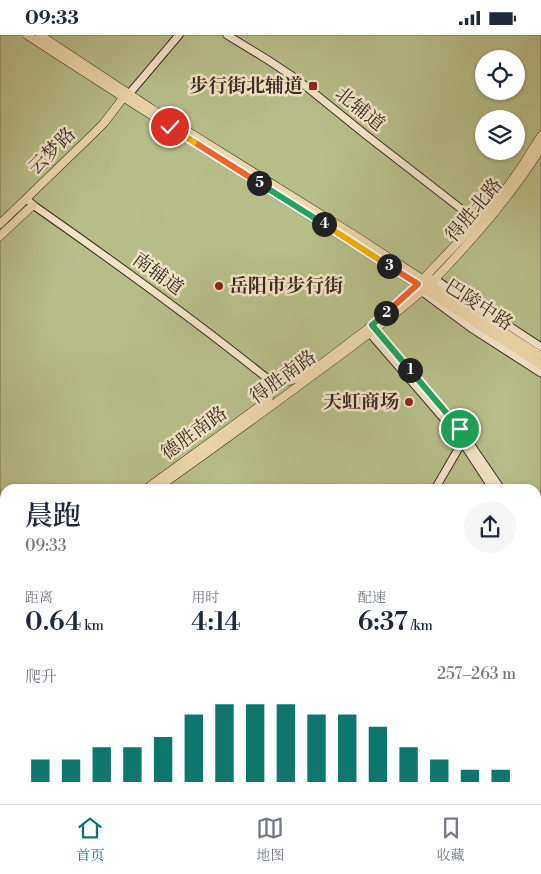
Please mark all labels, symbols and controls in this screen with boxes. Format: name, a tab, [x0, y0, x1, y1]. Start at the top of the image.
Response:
text: 09:33	[25, 6, 79, 30]
map controls	[475, 50, 525, 160]
button: locate	[475, 50, 525, 100]
place label: 步行街北辅道	[189, 74, 303, 98]
marker: 步行街北辅道	[307, 80, 319, 92]
street label: 北辅道	[330, 82, 390, 136]
pin	[149, 106, 191, 148]
button: layers	[475, 110, 525, 160]
icon: check	[156, 113, 184, 141]
street label: 云梦路	[23, 122, 81, 180]
pin: 5	[246, 171, 272, 195]
street label: 得胜北路	[440, 173, 508, 247]
text: 5	[255, 174, 264, 192]
pin: 4	[312, 211, 336, 237]
text: 4	[320, 215, 329, 233]
street label: 南辅道	[128, 248, 188, 300]
pin: 3	[376, 253, 402, 279]
text: 3	[385, 257, 394, 275]
place label: 岳阳市步行街	[229, 274, 343, 298]
street label: 巴陵中路	[441, 274, 517, 336]
marker: 岳阳市步行街	[213, 280, 225, 292]
pin: 2	[374, 301, 398, 325]
text: 2	[382, 304, 391, 322]
street label: 得胜南路	[245, 345, 321, 409]
pin: 1	[398, 357, 422, 383]
text: 1	[407, 361, 414, 379]
place label: 天虹商场	[323, 390, 399, 414]
marker: 天虹商场	[403, 396, 415, 408]
street label: 德胜南路	[156, 401, 232, 465]
pin	[439, 408, 481, 450]
icon: arrive	[446, 415, 474, 443]
text: 晨跑	[25, 499, 81, 534]
button: share	[464, 501, 516, 553]
text: 09:33	[25, 536, 67, 556]
text: 距离	[25, 589, 53, 607]
text: 用时	[191, 589, 219, 607]
text: 配速	[358, 589, 386, 607]
text: 0.64	[25, 607, 81, 638]
text: 4:14	[191, 607, 241, 638]
text: 6:37	[358, 607, 408, 638]
text: km	[81, 617, 104, 635]
text: /km	[408, 617, 433, 635]
text: 257–263 m	[437, 664, 516, 684]
text: 爬升	[25, 667, 57, 687]
tab: 首页	[76, 814, 104, 865]
tab: 地图	[256, 814, 284, 865]
tab: 收藏	[437, 814, 465, 865]

